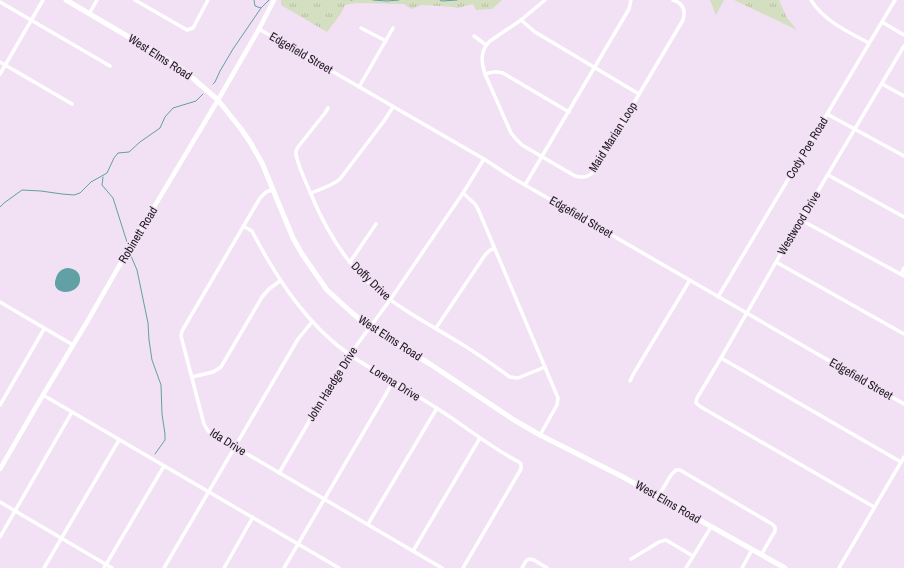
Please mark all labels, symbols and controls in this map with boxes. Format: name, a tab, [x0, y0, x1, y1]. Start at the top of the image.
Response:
street label: Edgefield Street	[266, 28, 336, 78]
street label: West Elms Road	[125, 30, 195, 84]
street label: Maid Marian Loop	[585, 99, 641, 175]
street label: Cody Poe Road	[782, 114, 832, 182]
street label: Westwood Drive	[774, 188, 824, 258]
street label: Edgefield Street	[546, 192, 616, 242]
street label: Robinett Road	[115, 204, 161, 266]
street label: Doffy Drive	[348, 258, 394, 304]
street label: West Elms Road	[355, 311, 425, 365]
street label: John Haedge Drive	[303, 344, 361, 424]
street label: Edgefield Street	[826, 354, 896, 404]
street label: Lorena Drive	[367, 361, 423, 405]
street label: Ida Drive	[207, 425, 249, 459]
street label: West Elms Road	[632, 477, 704, 527]

